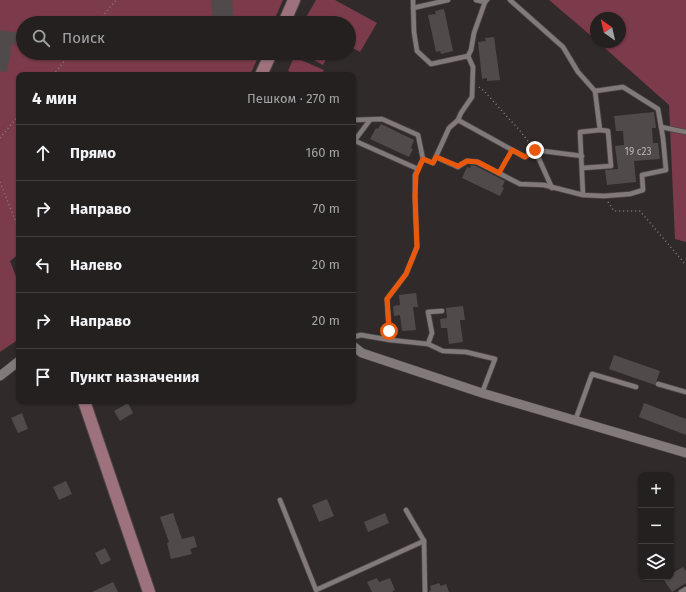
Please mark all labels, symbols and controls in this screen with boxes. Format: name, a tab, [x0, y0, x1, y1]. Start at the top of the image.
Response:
north arrow	[590, 12, 626, 48]
search box	[16, 16, 356, 60]
icon: search	[30, 27, 52, 49]
text: Поиск	[62, 29, 105, 47]
text: 4 мин	[32, 88, 77, 109]
text: Пешком · 270 m	[247, 91, 340, 106]
route end	[526, 141, 544, 159]
icon: ahead	[32, 142, 54, 164]
text: Прямо	[70, 144, 116, 162]
text: 160 m	[306, 145, 340, 160]
house number: 19 с23	[625, 146, 651, 158]
icon: right	[32, 198, 54, 220]
text: Направо	[70, 200, 131, 218]
text: 70 m	[313, 201, 340, 216]
icon: left	[32, 254, 54, 276]
text: Налево	[70, 256, 122, 274]
text: 20 m	[312, 257, 340, 272]
icon: right	[32, 310, 54, 332]
text: Направо	[70, 312, 131, 330]
text: 20 m	[312, 313, 340, 328]
route start	[380, 322, 398, 340]
icon: arrive	[32, 366, 54, 388]
text: Пункт назначения	[70, 368, 199, 386]
map controls	[638, 472, 674, 580]
button: +	[638, 472, 674, 508]
button: −	[638, 508, 674, 544]
button: layers	[638, 544, 674, 580]

